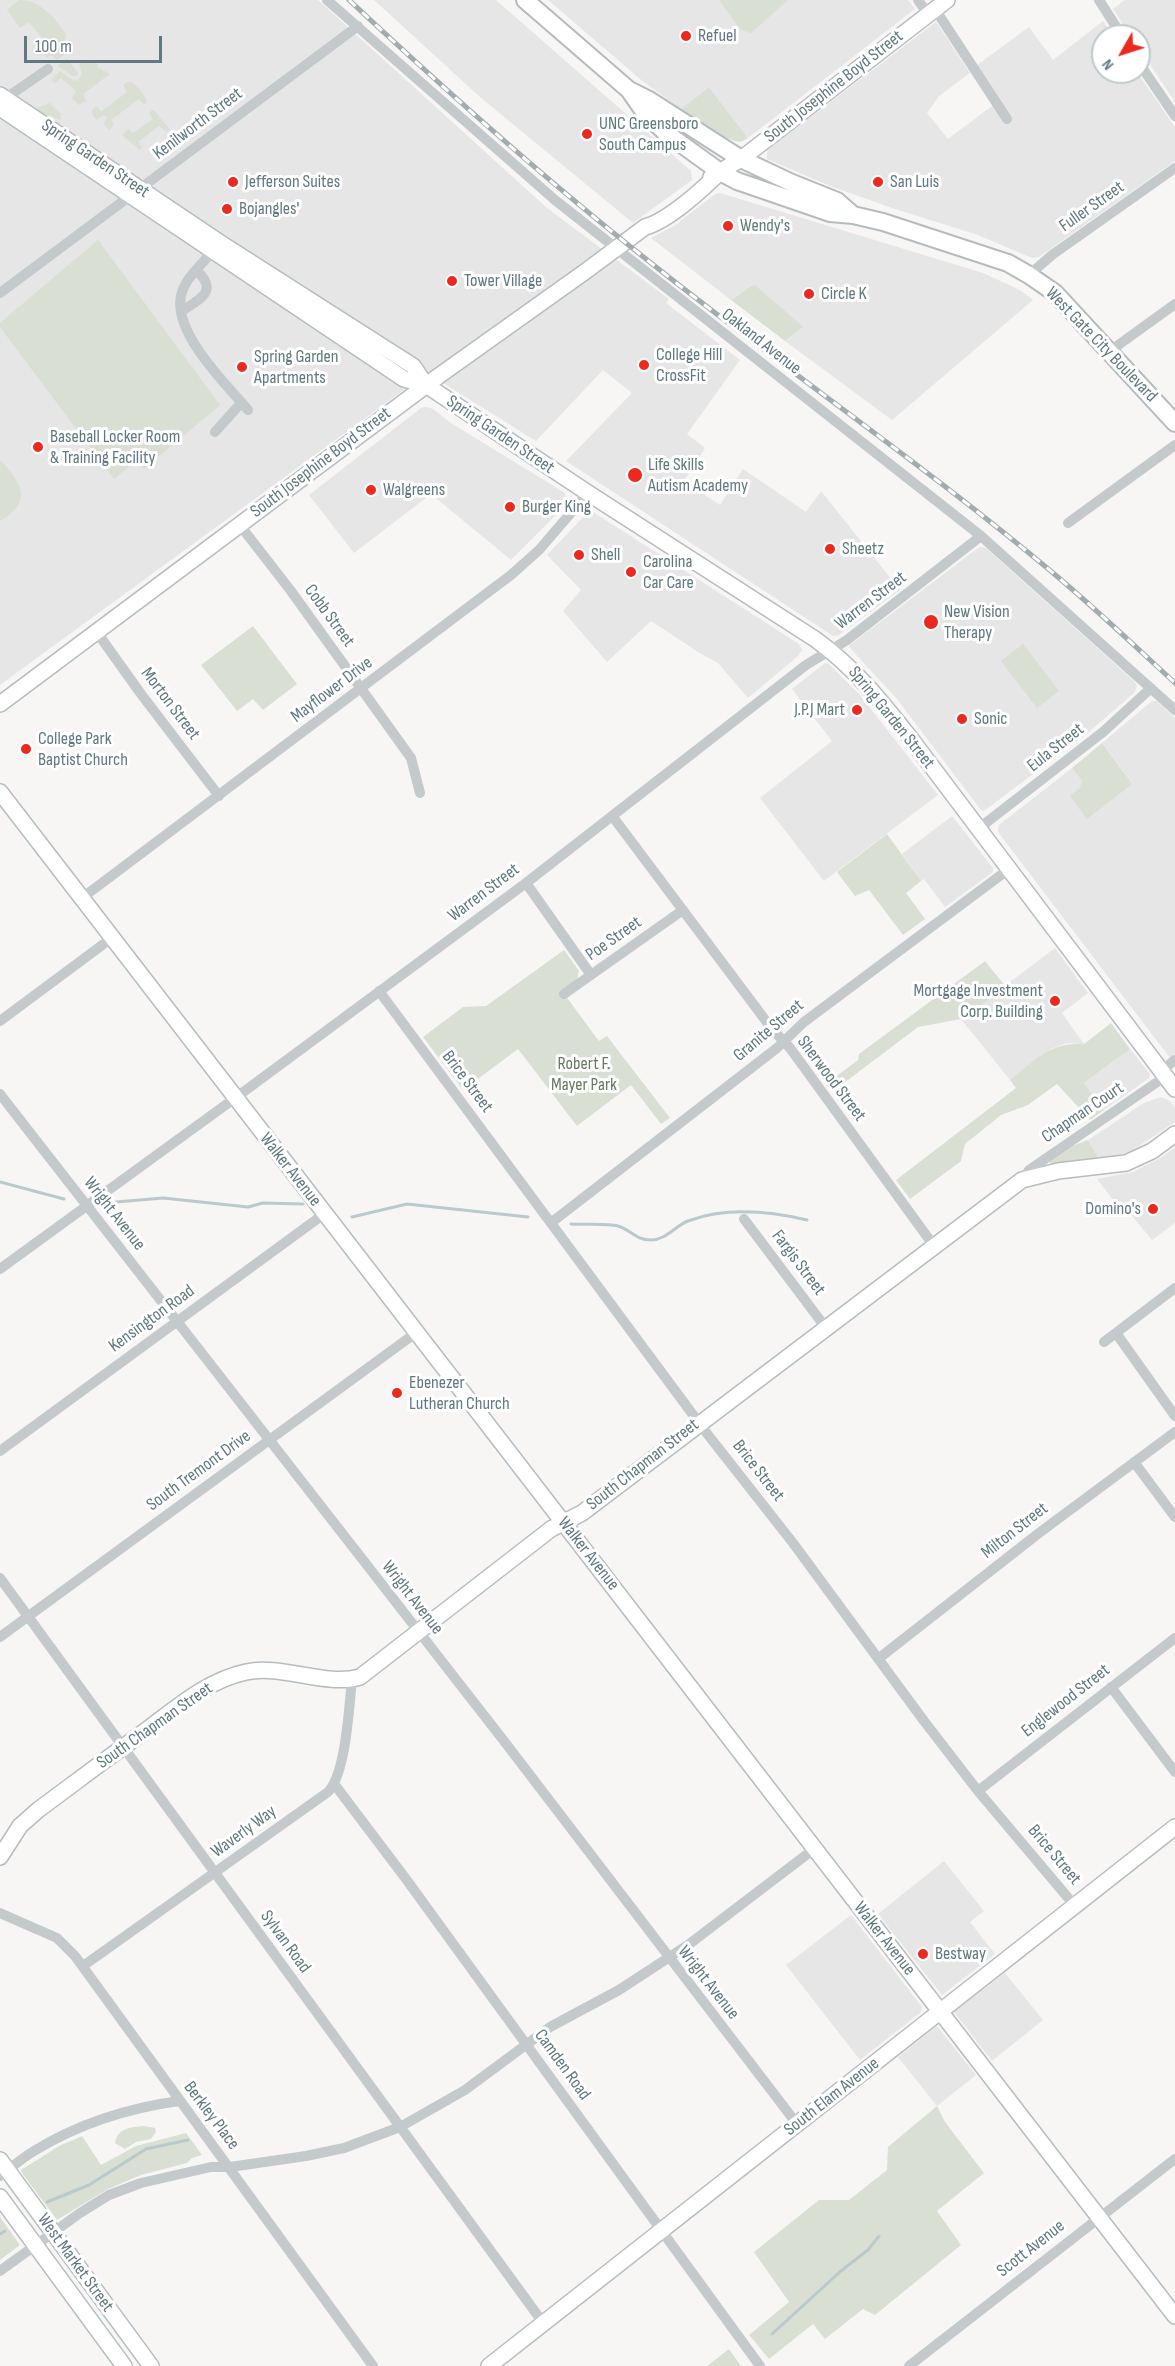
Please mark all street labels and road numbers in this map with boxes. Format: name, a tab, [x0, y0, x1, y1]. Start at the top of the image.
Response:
street label: South Josephine Boyd Street	[760, 26, 908, 148]
street label: Kenilworth Street	[149, 83, 247, 165]
street label: Spring Garden Street	[37, 115, 153, 203]
street label: Fuller Street	[1055, 177, 1129, 237]
street label: West Gate City Boulevard	[1041, 283, 1161, 407]
street label: Oakland Avenue	[717, 304, 805, 380]
street label: Spring Garden Street	[442, 391, 558, 479]
street label: South Josephine Boyd Street	[246, 403, 396, 523]
street label: Warren Street	[831, 567, 911, 635]
street label: Cobb Street	[299, 581, 359, 651]
street label: Mayflower Drive	[287, 652, 377, 728]
street label: Spring Garden Street	[843, 662, 939, 774]
street label: Morton Street	[136, 664, 204, 744]
street label: Eula Street	[1023, 719, 1089, 777]
street label: Warren Street	[444, 859, 524, 927]
street label: Poe Street	[582, 912, 646, 966]
street label: Granite Street	[729, 995, 809, 1067]
street label: Sherwood Street	[792, 1032, 870, 1126]
street label: Brice Street	[437, 1047, 497, 1117]
street label: Chapman Court	[1038, 1078, 1128, 1148]
street label: Walker Avenue	[255, 1129, 325, 1211]
street label: Wright Avenue	[79, 1173, 149, 1255]
street label: Fargis Street	[767, 1226, 829, 1300]
street label: Kensington Road	[105, 1281, 199, 1357]
street label: South Chapman Street	[583, 1414, 703, 1516]
street label: South Tremont Drive	[143, 1426, 255, 1516]
street label: Brice Street	[727, 1436, 789, 1506]
street label: Milton Street	[977, 1498, 1053, 1564]
street label: Walker Avenue	[553, 1513, 623, 1595]
street label: Wright Avenue	[377, 1557, 447, 1639]
street label: Englewood Street	[1018, 1660, 1114, 1742]
street label: South Chapman Street	[93, 1678, 217, 1774]
street label: Waverly Way	[207, 1801, 281, 1863]
street label: Brice Street	[1023, 1821, 1085, 1889]
street label: Walker Avenue	[849, 1898, 919, 1980]
street label: Sylvan Road	[255, 1906, 315, 1978]
street label: Wright Avenue	[673, 1942, 743, 2024]
street label: Camden Road	[529, 2025, 595, 2105]
street label: South Elam Avenue	[780, 2053, 884, 2141]
street label: Berkley Place	[178, 2078, 244, 2154]
street label: West Market Street	[32, 2210, 118, 2316]
street label: Scott Avenue	[993, 2216, 1069, 2282]

